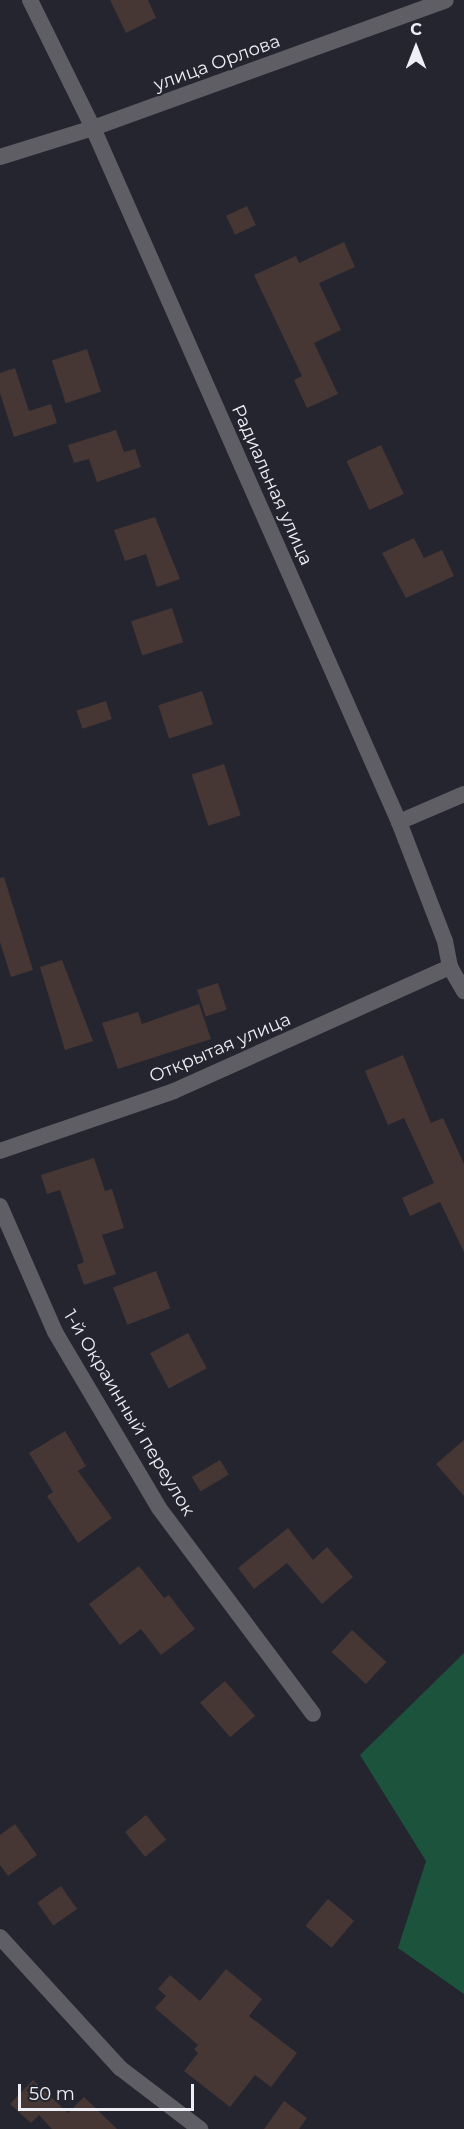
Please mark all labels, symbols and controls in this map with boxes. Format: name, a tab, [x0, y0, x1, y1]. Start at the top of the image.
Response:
north arrow	[386, 18, 446, 78]
text: С	[410, 20, 422, 39]
street label: улица Орлова	[151, 30, 283, 96]
street label: Радиальная улица	[227, 401, 317, 569]
street label: Открытая улица	[146, 1008, 294, 1088]
street label: 1-й Окраинный переулок	[59, 1306, 199, 1520]
scale bar	[21, 2072, 196, 2110]
text: 50 m	[29, 2083, 75, 2105]

